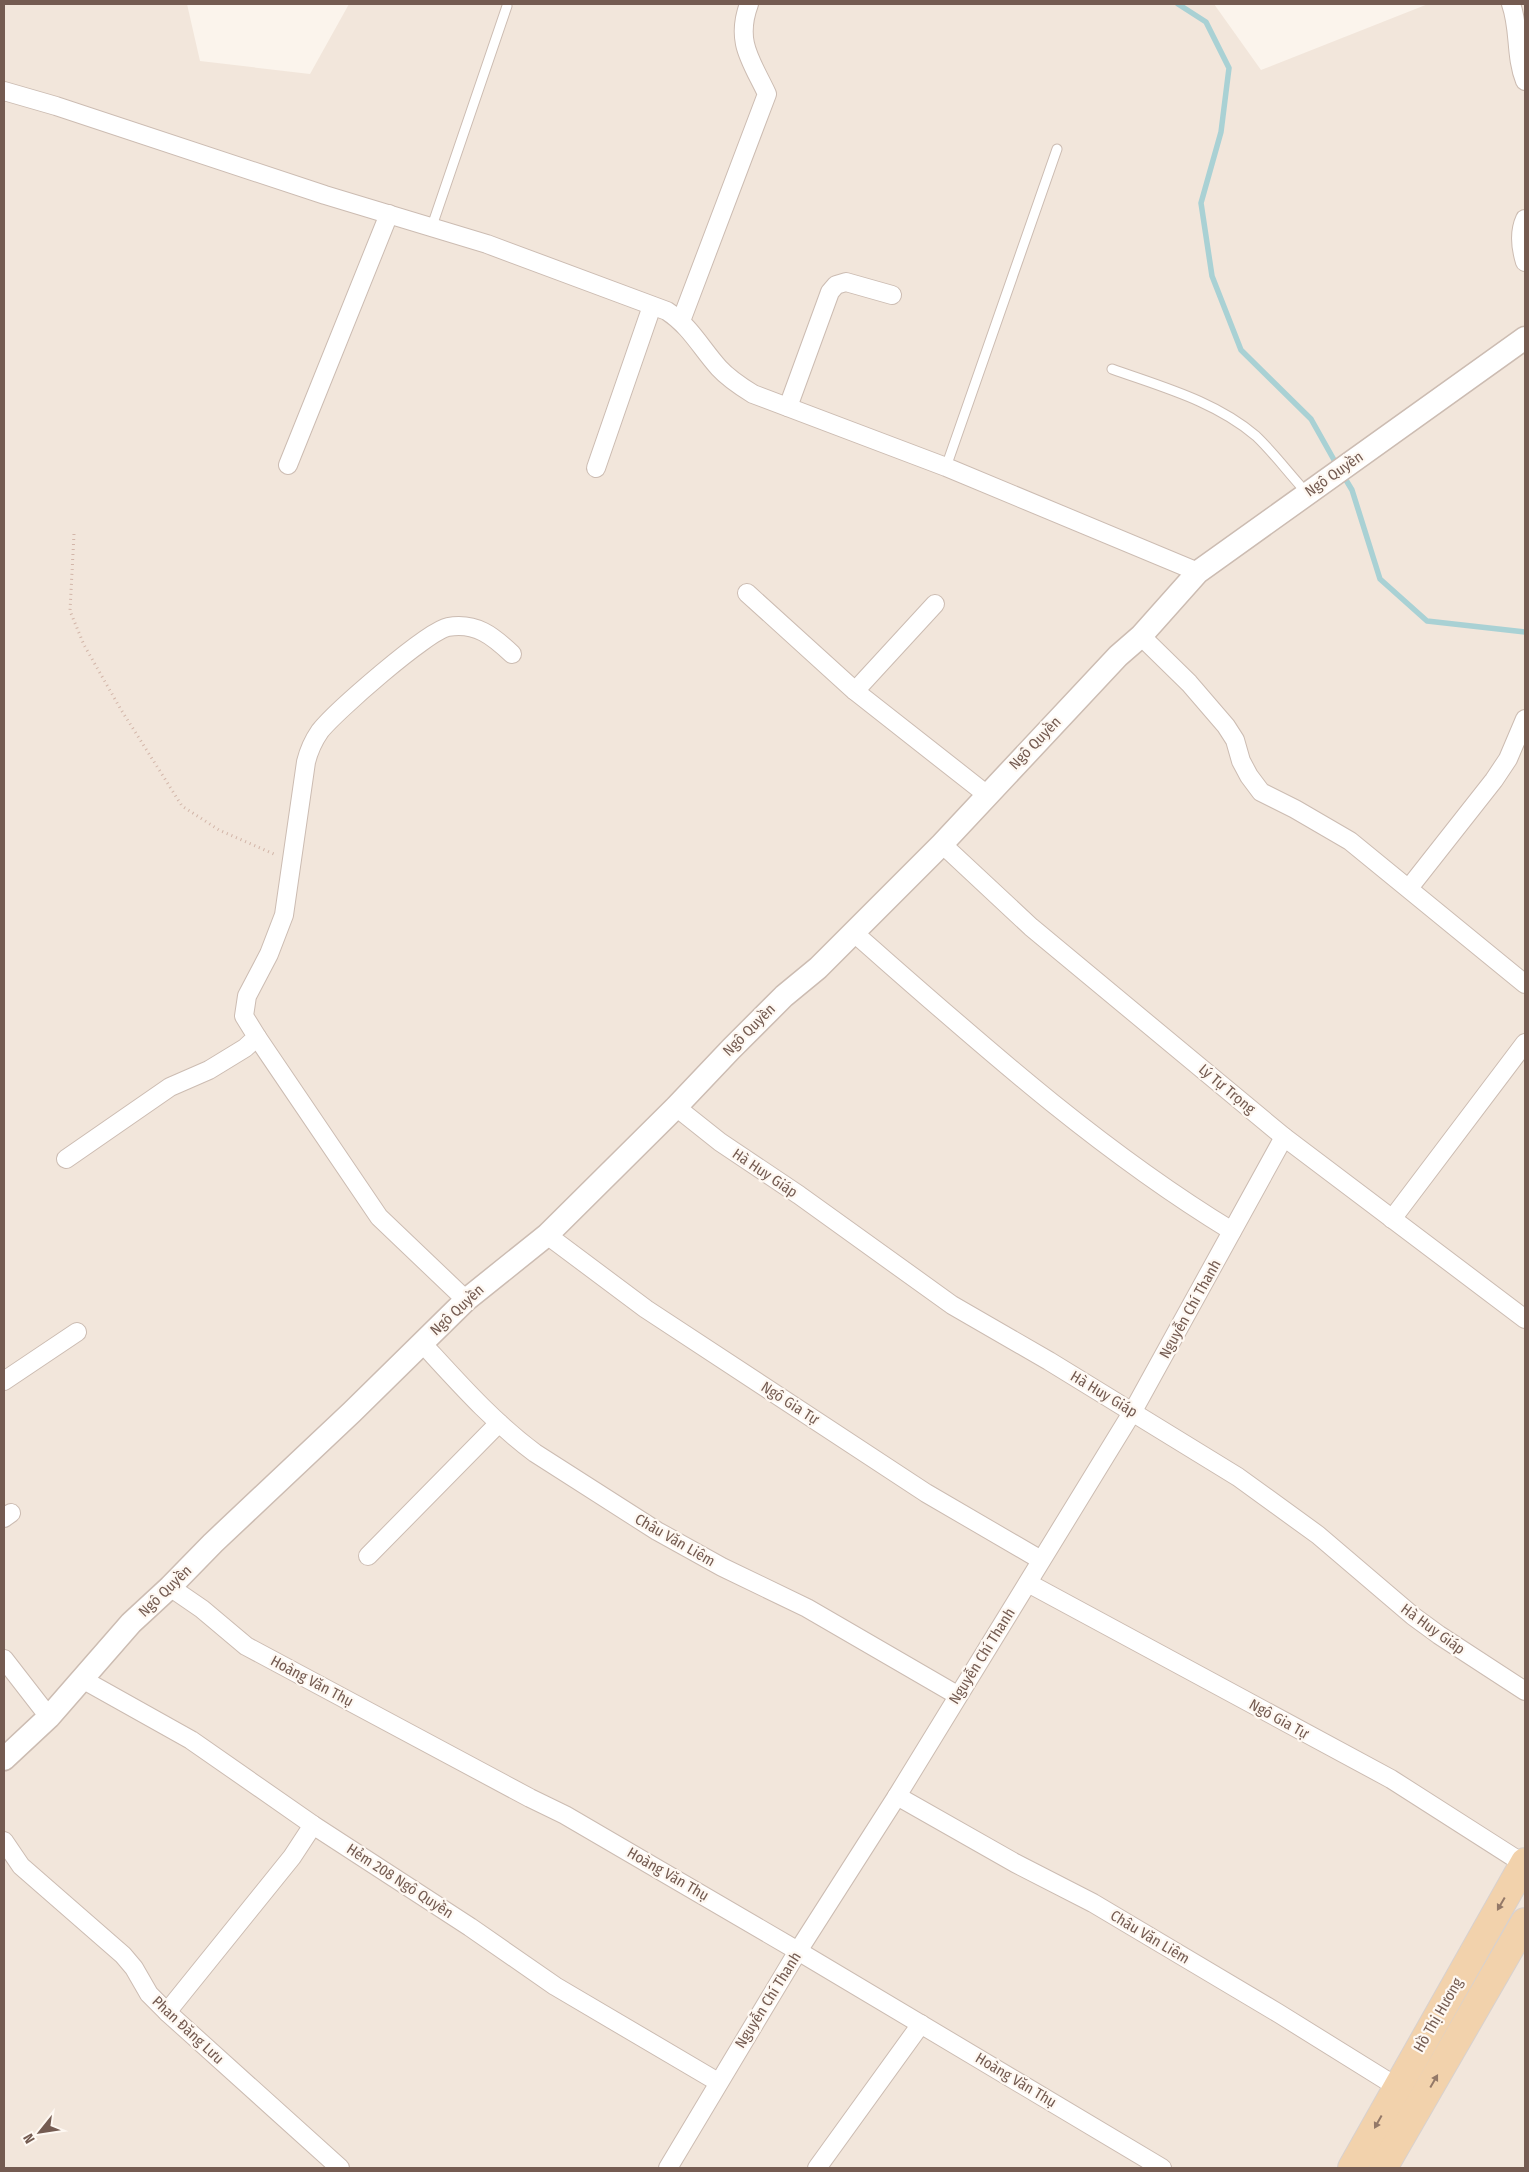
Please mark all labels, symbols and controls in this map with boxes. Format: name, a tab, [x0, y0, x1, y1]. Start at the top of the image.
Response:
street label: Ngô Quyền	[1302, 448, 1366, 500]
street label: Ngô Quyền	[1005, 713, 1065, 773]
street label: Ngô Quyền	[719, 1000, 779, 1060]
street label: Lý Tự Trọng	[1195, 1060, 1259, 1118]
street label: Hà Huy Giáp	[729, 1145, 801, 1201]
street label: Nguyễn Chí Thanh	[1155, 1257, 1225, 1361]
street label: Ngô Quyền	[427, 1281, 487, 1339]
street label: Hà Huy Giáp	[1067, 1367, 1141, 1421]
street label: Ngô Gia Tự	[758, 1378, 823, 1429]
street label: Châu Văn Liêm	[632, 1510, 718, 1570]
street label: Ngô Quyền	[135, 1561, 195, 1621]
street label: Hà Huy Giáp	[1397, 1600, 1469, 1658]
street label: Nguyễn Chí Thanh	[945, 1605, 1019, 1707]
street label: Hoàng Văn Thụ	[268, 1652, 356, 1710]
street label: Ngô Gia Tự	[1246, 1695, 1313, 1743]
street label: Hẻm 208 Ngô Quyền	[343, 1840, 457, 1922]
street label: Hoàng Văn Thụ	[624, 1843, 712, 1905]
one-way arrow	[1497, 1897, 1505, 1912]
street label: Châu Văn Liêm	[1107, 1906, 1193, 1968]
street label: Nguyễn Chí Thanh	[731, 1949, 805, 2051]
street label: Hồ Thị Hương	[1409, 1975, 1467, 2055]
street label: Phan Đăng Lưu	[148, 1992, 228, 2068]
street label: Hoàng Văn Thụ	[972, 2049, 1060, 2111]
one-way arrow	[1429, 2074, 1438, 2087]
north arrow	[15, 2107, 65, 2157]
one-way arrow	[1373, 2115, 1382, 2128]
text: N	[20, 2130, 39, 2146]

